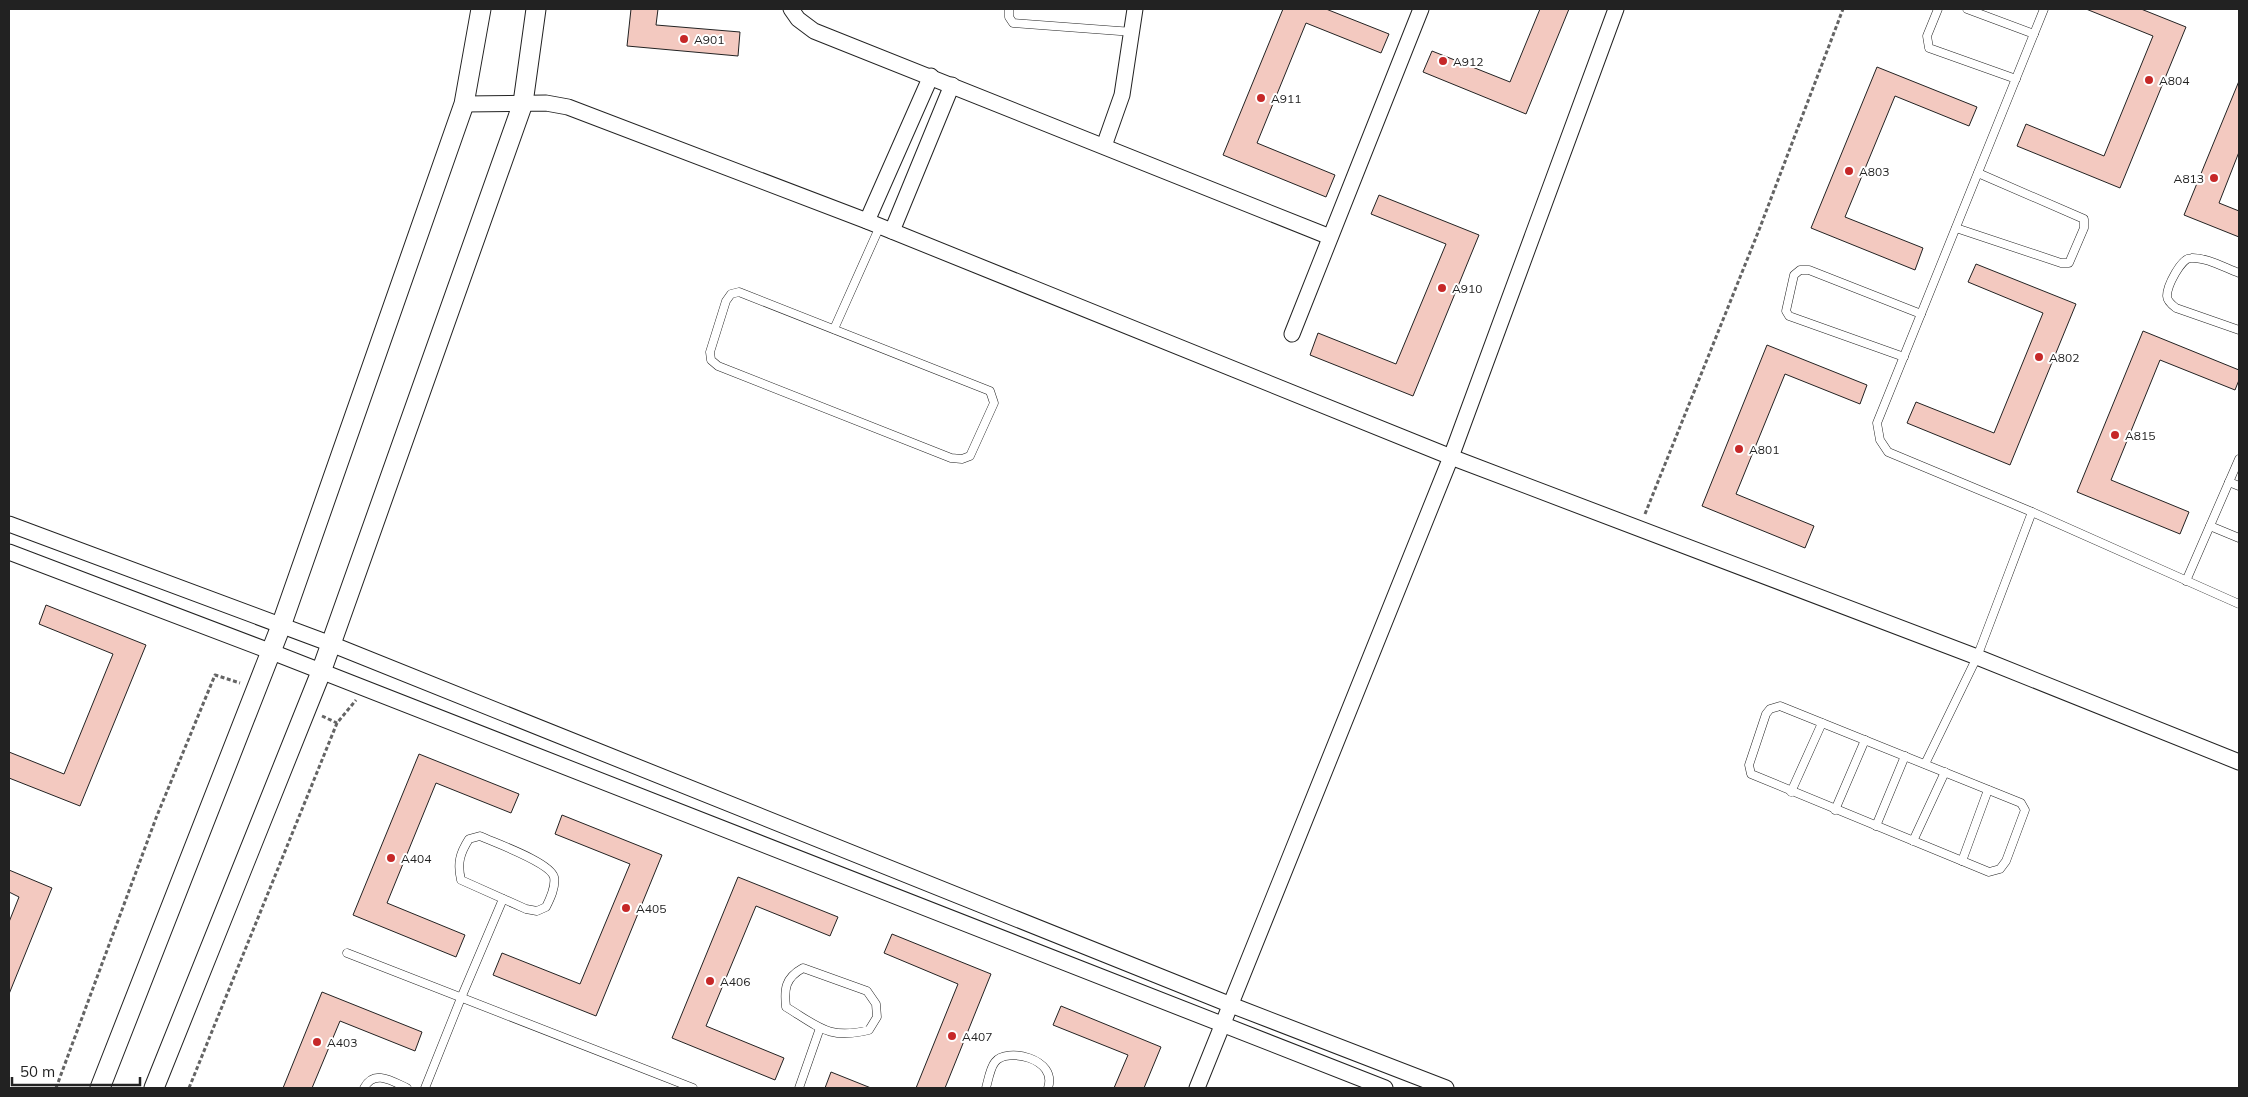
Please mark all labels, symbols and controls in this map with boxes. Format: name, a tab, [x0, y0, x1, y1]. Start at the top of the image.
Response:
place label: A901	[694, 32, 724, 47]
marker: A901	[678, 33, 690, 45]
place label: A912	[1453, 54, 1483, 69]
marker: A912	[1437, 55, 1449, 67]
place label: A804	[2159, 73, 2189, 88]
marker: A804	[2143, 74, 2155, 86]
place label: A911	[1271, 91, 1301, 106]
marker: A911	[1255, 92, 1267, 104]
place label: A803	[1859, 164, 1889, 179]
marker: A803	[1843, 165, 1855, 177]
place label: A813	[2174, 171, 2204, 186]
marker: A813	[2208, 172, 2220, 184]
place label: A910	[1452, 281, 1482, 296]
marker: A910	[1436, 282, 1448, 294]
place label: A802	[2049, 350, 2079, 365]
marker: A802	[2033, 351, 2045, 363]
place label: A815	[2125, 428, 2155, 443]
marker: A815	[2109, 429, 2121, 441]
place label: A801	[1749, 442, 1779, 457]
marker: A801	[1733, 443, 1745, 455]
place label: A404	[401, 851, 431, 866]
marker: A404	[385, 852, 397, 864]
place label: A405	[636, 901, 666, 916]
marker: A405	[620, 902, 632, 914]
place label: A406	[720, 974, 750, 989]
marker: A406	[704, 975, 716, 987]
place label: A407	[962, 1029, 992, 1044]
marker: A407	[946, 1030, 958, 1042]
place label: A403	[327, 1035, 357, 1050]
marker: A403	[311, 1036, 323, 1048]
scale bar	[12, 1054, 140, 1086]
text: 50 m	[20, 1062, 55, 1081]

